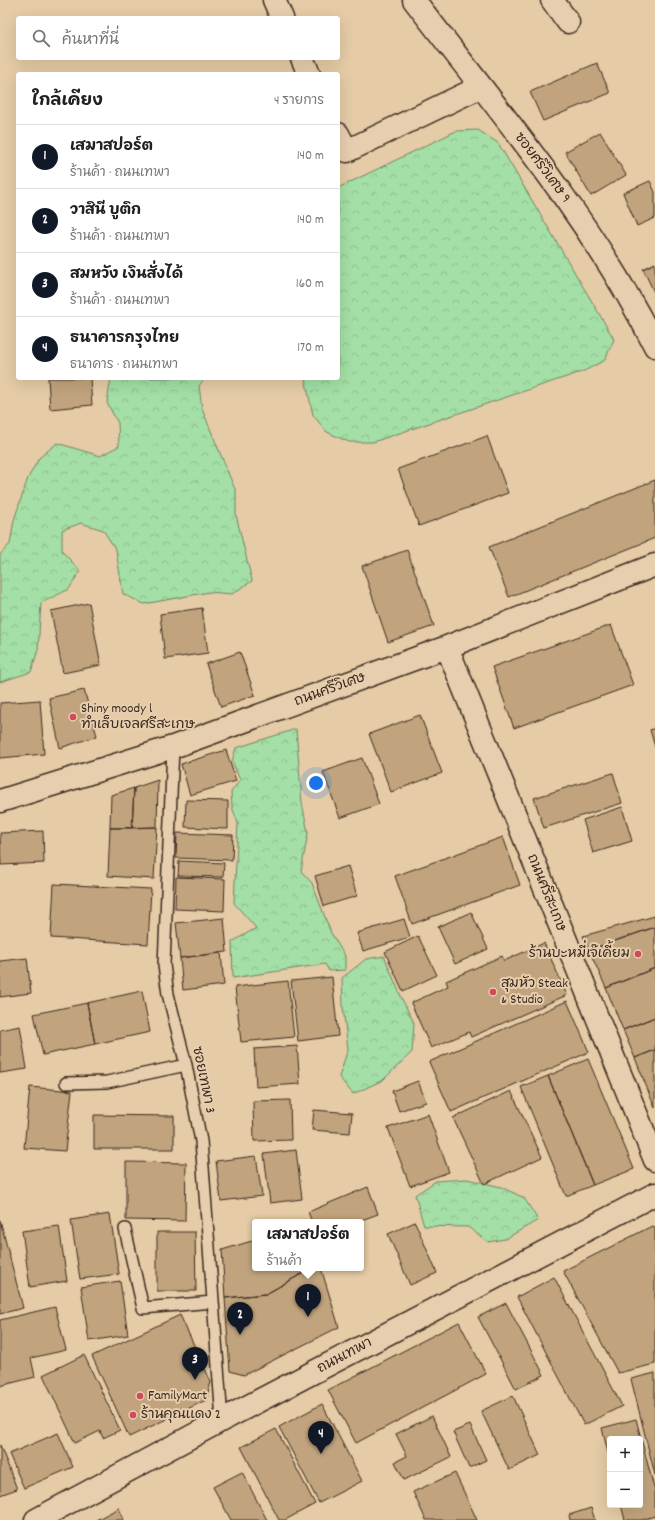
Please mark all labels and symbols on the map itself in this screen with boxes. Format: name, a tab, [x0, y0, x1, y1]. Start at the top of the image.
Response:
street label: ซอยศรีวิเศษ 9	[509, 129, 575, 207]
street label: ถนนศรีวิเศษ	[292, 668, 369, 712]
place label: Shiny moody l ทำเล็บเจลศรีสะเกษ	[81, 699, 196, 735]
marker: Shiny moody l ทำเล็บเจลศรีสะเกษ	[68, 712, 78, 722]
your location	[306, 773, 326, 793]
street label: ถนนศรีสะเกษ	[521, 851, 571, 936]
place label: ร้านบะหมี่เจ๊เคี้ยม	[529, 939, 630, 964]
marker: ร้านบะหมี่เจ๊เคี้ยม	[633, 949, 643, 959]
place label: สุมหัว Steak & Studio	[501, 974, 568, 1010]
marker: สุมหัว Steak & Studio	[488, 987, 498, 997]
street label: ซอยเทพา 3	[186, 1045, 220, 1115]
pin: 1	[295, 1284, 321, 1317]
pin: 2	[227, 1302, 253, 1335]
street label: ถนนเทพา	[314, 1333, 376, 1379]
pin: 3	[182, 1347, 208, 1380]
place label: FamilyMart	[148, 1386, 207, 1406]
marker: FamilyMart	[135, 1391, 145, 1401]
place label: ร้านคุณแดง 2	[141, 1405, 221, 1425]
marker: ร้านคุณแดง 2	[128, 1410, 138, 1420]
pin: 4	[308, 1421, 334, 1454]

